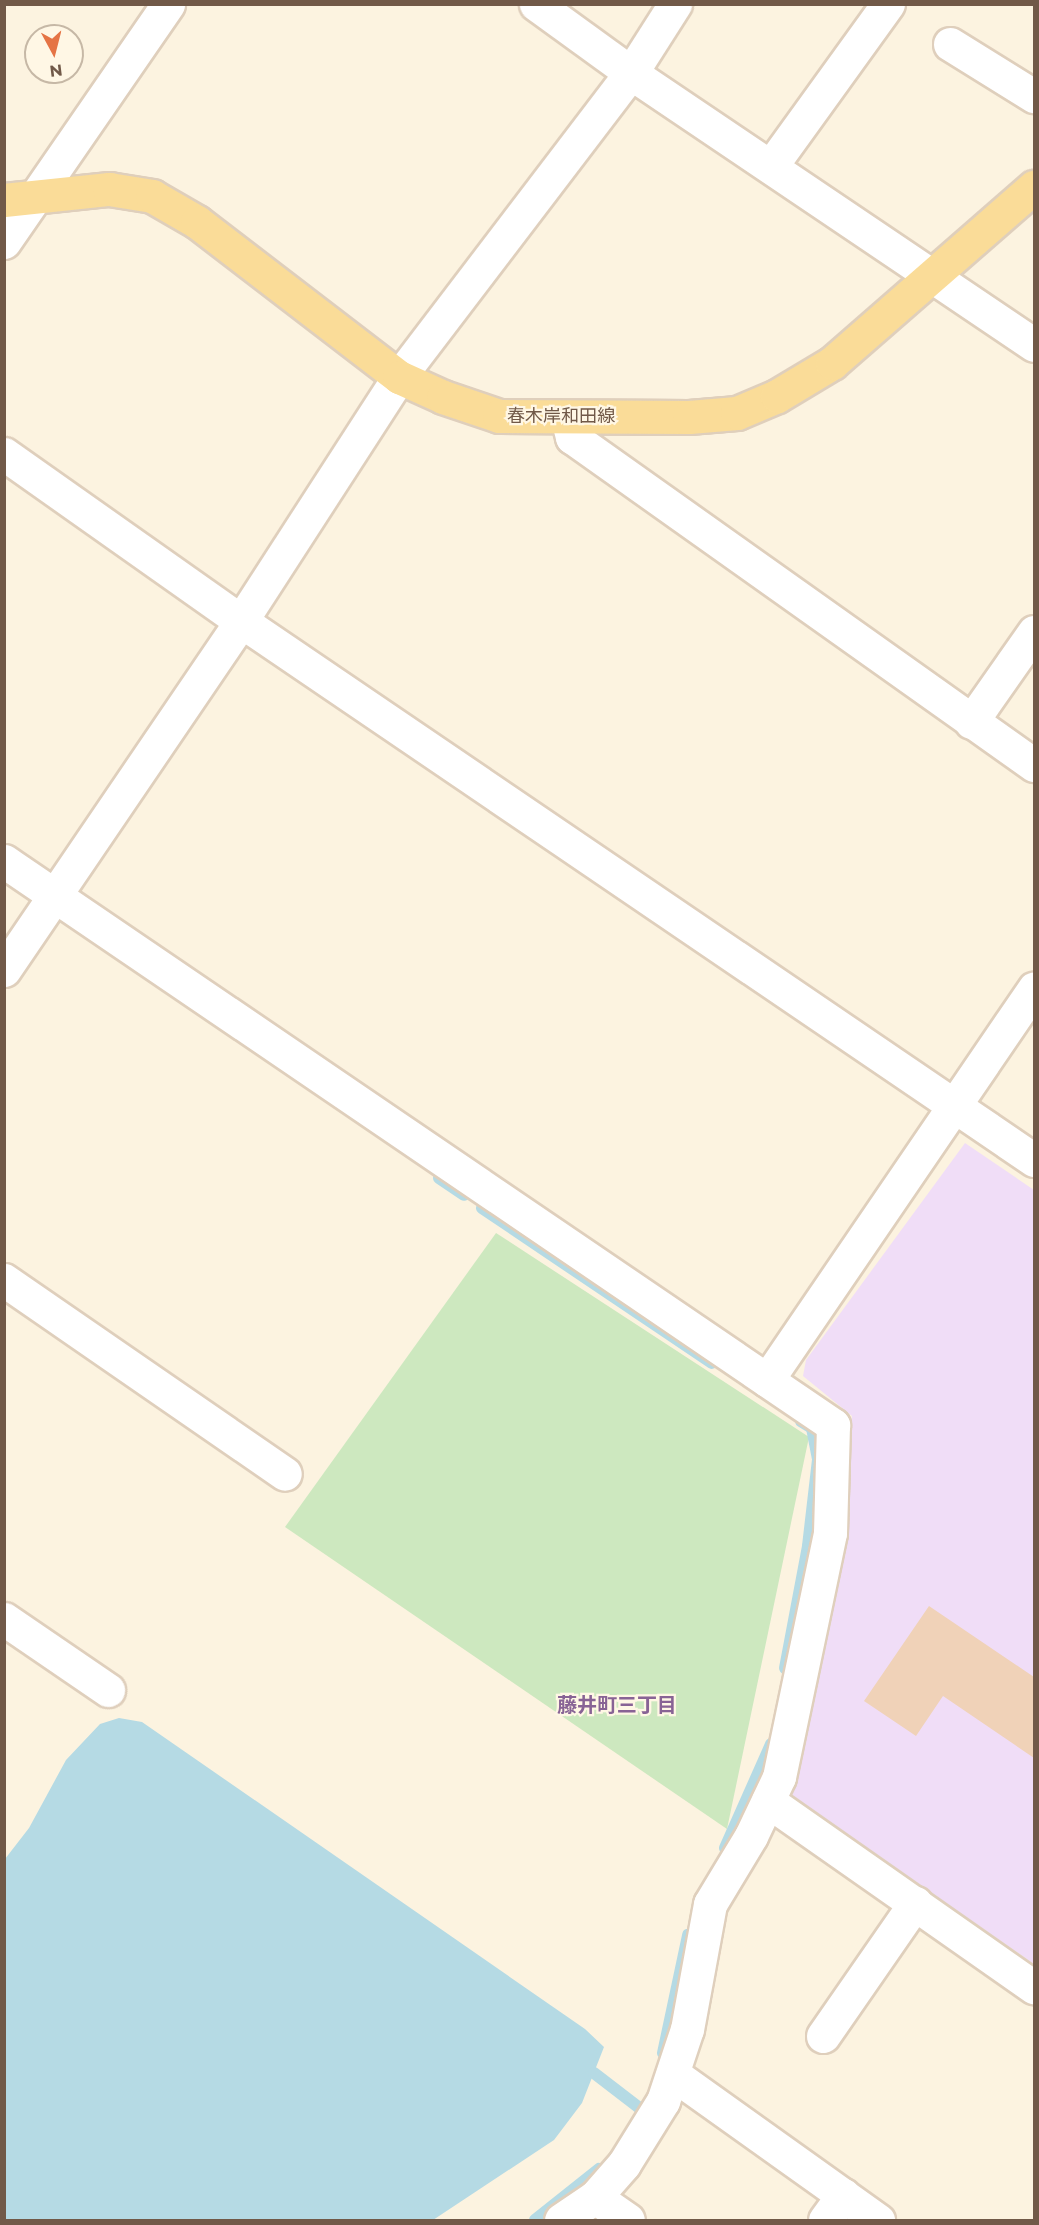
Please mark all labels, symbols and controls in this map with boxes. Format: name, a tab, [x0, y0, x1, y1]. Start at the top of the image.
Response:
north arrow	[24, 24, 84, 84]
text: N	[48, 60, 64, 81]
street label: 春木岸和田線	[507, 405, 615, 427]
district label: 藤井町三丁目	[557, 1693, 677, 1717]

